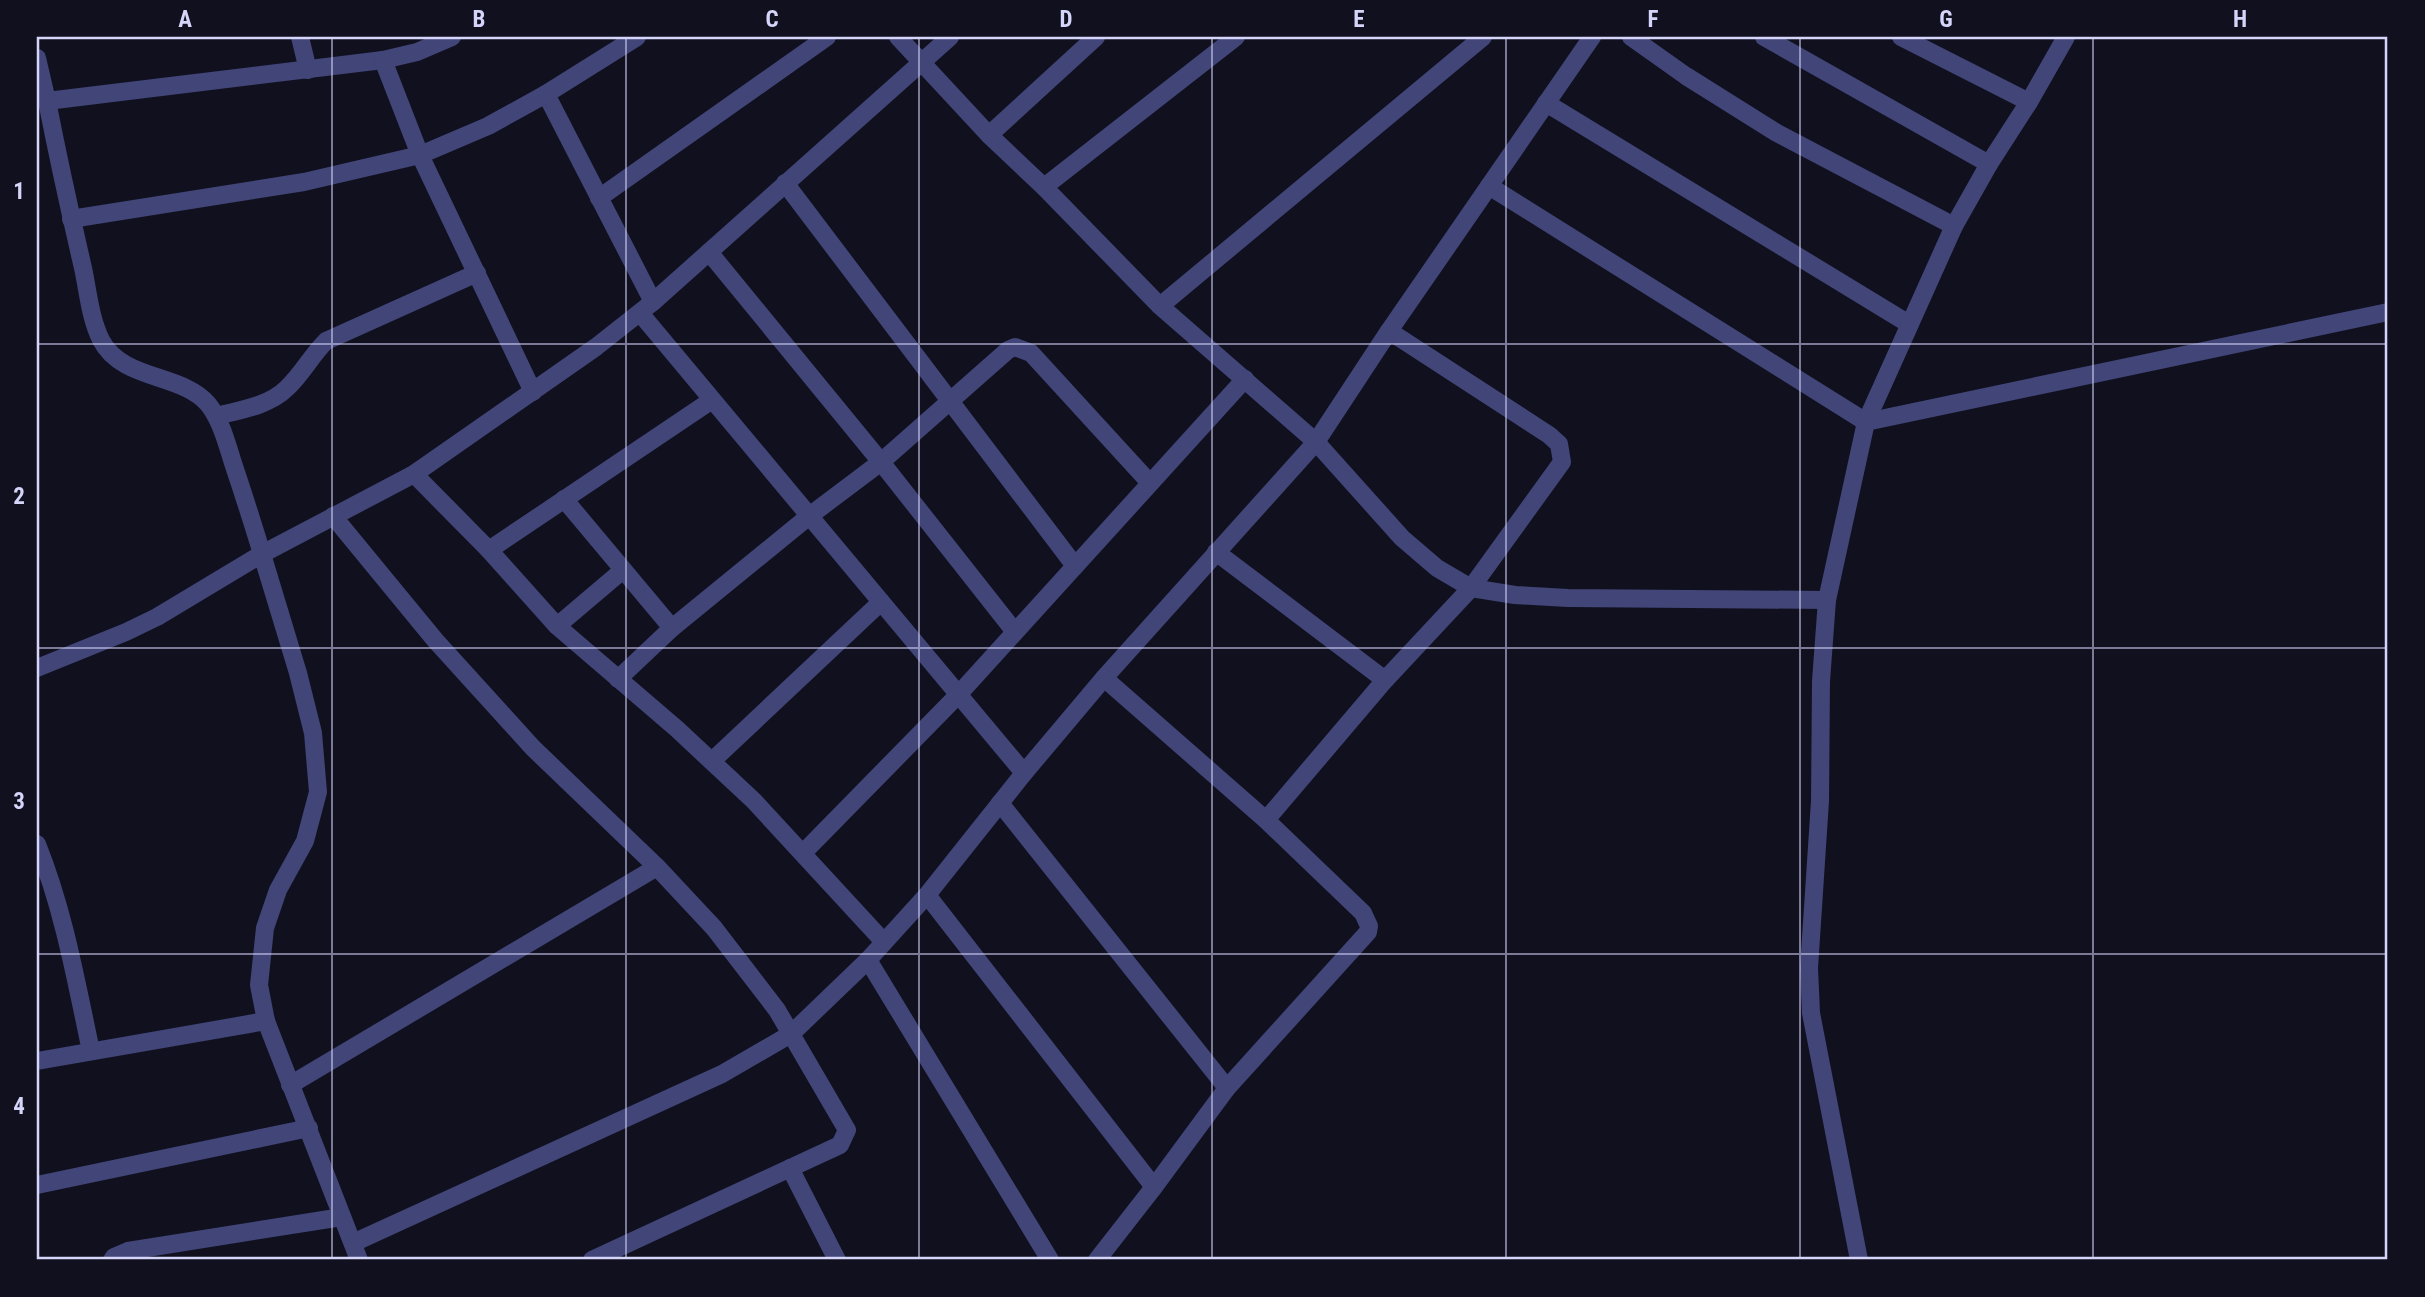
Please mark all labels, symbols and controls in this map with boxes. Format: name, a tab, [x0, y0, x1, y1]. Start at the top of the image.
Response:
text: A	[178, 6, 192, 33]
text: B	[473, 6, 485, 33]
text: C	[765, 6, 779, 33]
text: D	[1060, 6, 1073, 33]
text: E	[1353, 6, 1365, 33]
text: F	[1648, 6, 1659, 33]
text: G	[1939, 6, 1953, 33]
text: H	[2233, 6, 2247, 33]
text: 1	[13, 178, 25, 205]
text: 2	[13, 483, 25, 510]
text: 3	[13, 788, 25, 815]
text: 4	[13, 1093, 25, 1120]

